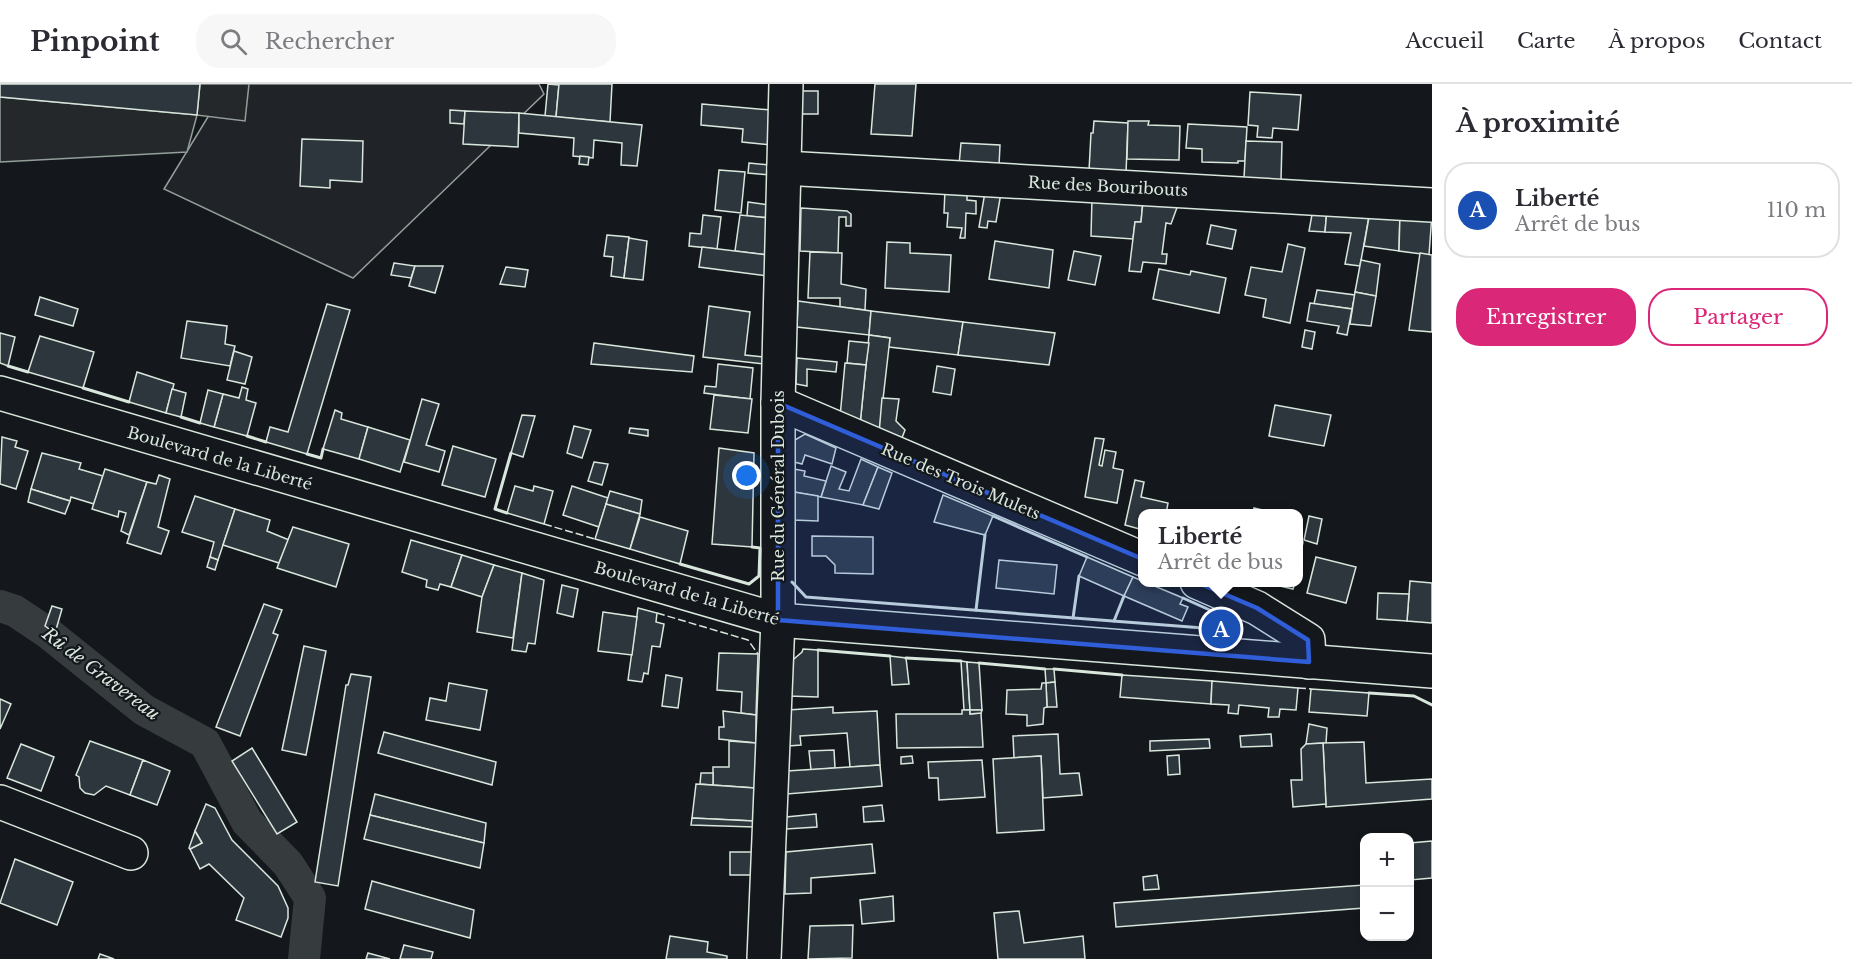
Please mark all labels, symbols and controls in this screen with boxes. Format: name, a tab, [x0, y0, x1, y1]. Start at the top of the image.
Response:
search box	[196, 14, 616, 68]
text: Pinpoint	[30, 24, 160, 59]
icon: search	[217, 25, 250, 58]
text: Rechercher	[265, 28, 394, 55]
text: Accueil	[1406, 28, 1484, 54]
text: Carte	[1517, 28, 1576, 54]
text: À propos	[1609, 28, 1705, 54]
text: Contact	[1738, 28, 1822, 54]
text: À proximité	[1456, 107, 1620, 139]
street label: Rue des Bouribouts	[1027, 172, 1189, 200]
text: Liberté	[1515, 185, 1599, 212]
text: A	[1469, 198, 1486, 222]
text: 110 m	[1767, 198, 1826, 222]
text: Arrêt de bus	[1515, 212, 1640, 236]
button: Enregistrer	[1456, 288, 1636, 346]
button: Partager	[1648, 288, 1828, 346]
street label: Rue du Général Dubois	[768, 390, 788, 582]
street label: Boulevard de la Liberté	[125, 422, 315, 494]
street label: Rue des Trois Mulets	[878, 438, 1044, 524]
your location	[732, 461, 761, 490]
popup	[1138, 509, 1303, 587]
text: Liberté	[1158, 523, 1242, 550]
text: Arrêt de bus	[1158, 550, 1283, 574]
street label: Boulevard de la Liberté	[592, 557, 782, 629]
pin: A	[1202, 606, 1240, 652]
water label: Rû de Gravereau	[37, 622, 164, 725]
map controls	[1360, 833, 1414, 941]
button: +	[1360, 833, 1414, 887]
button: −	[1360, 887, 1414, 941]

